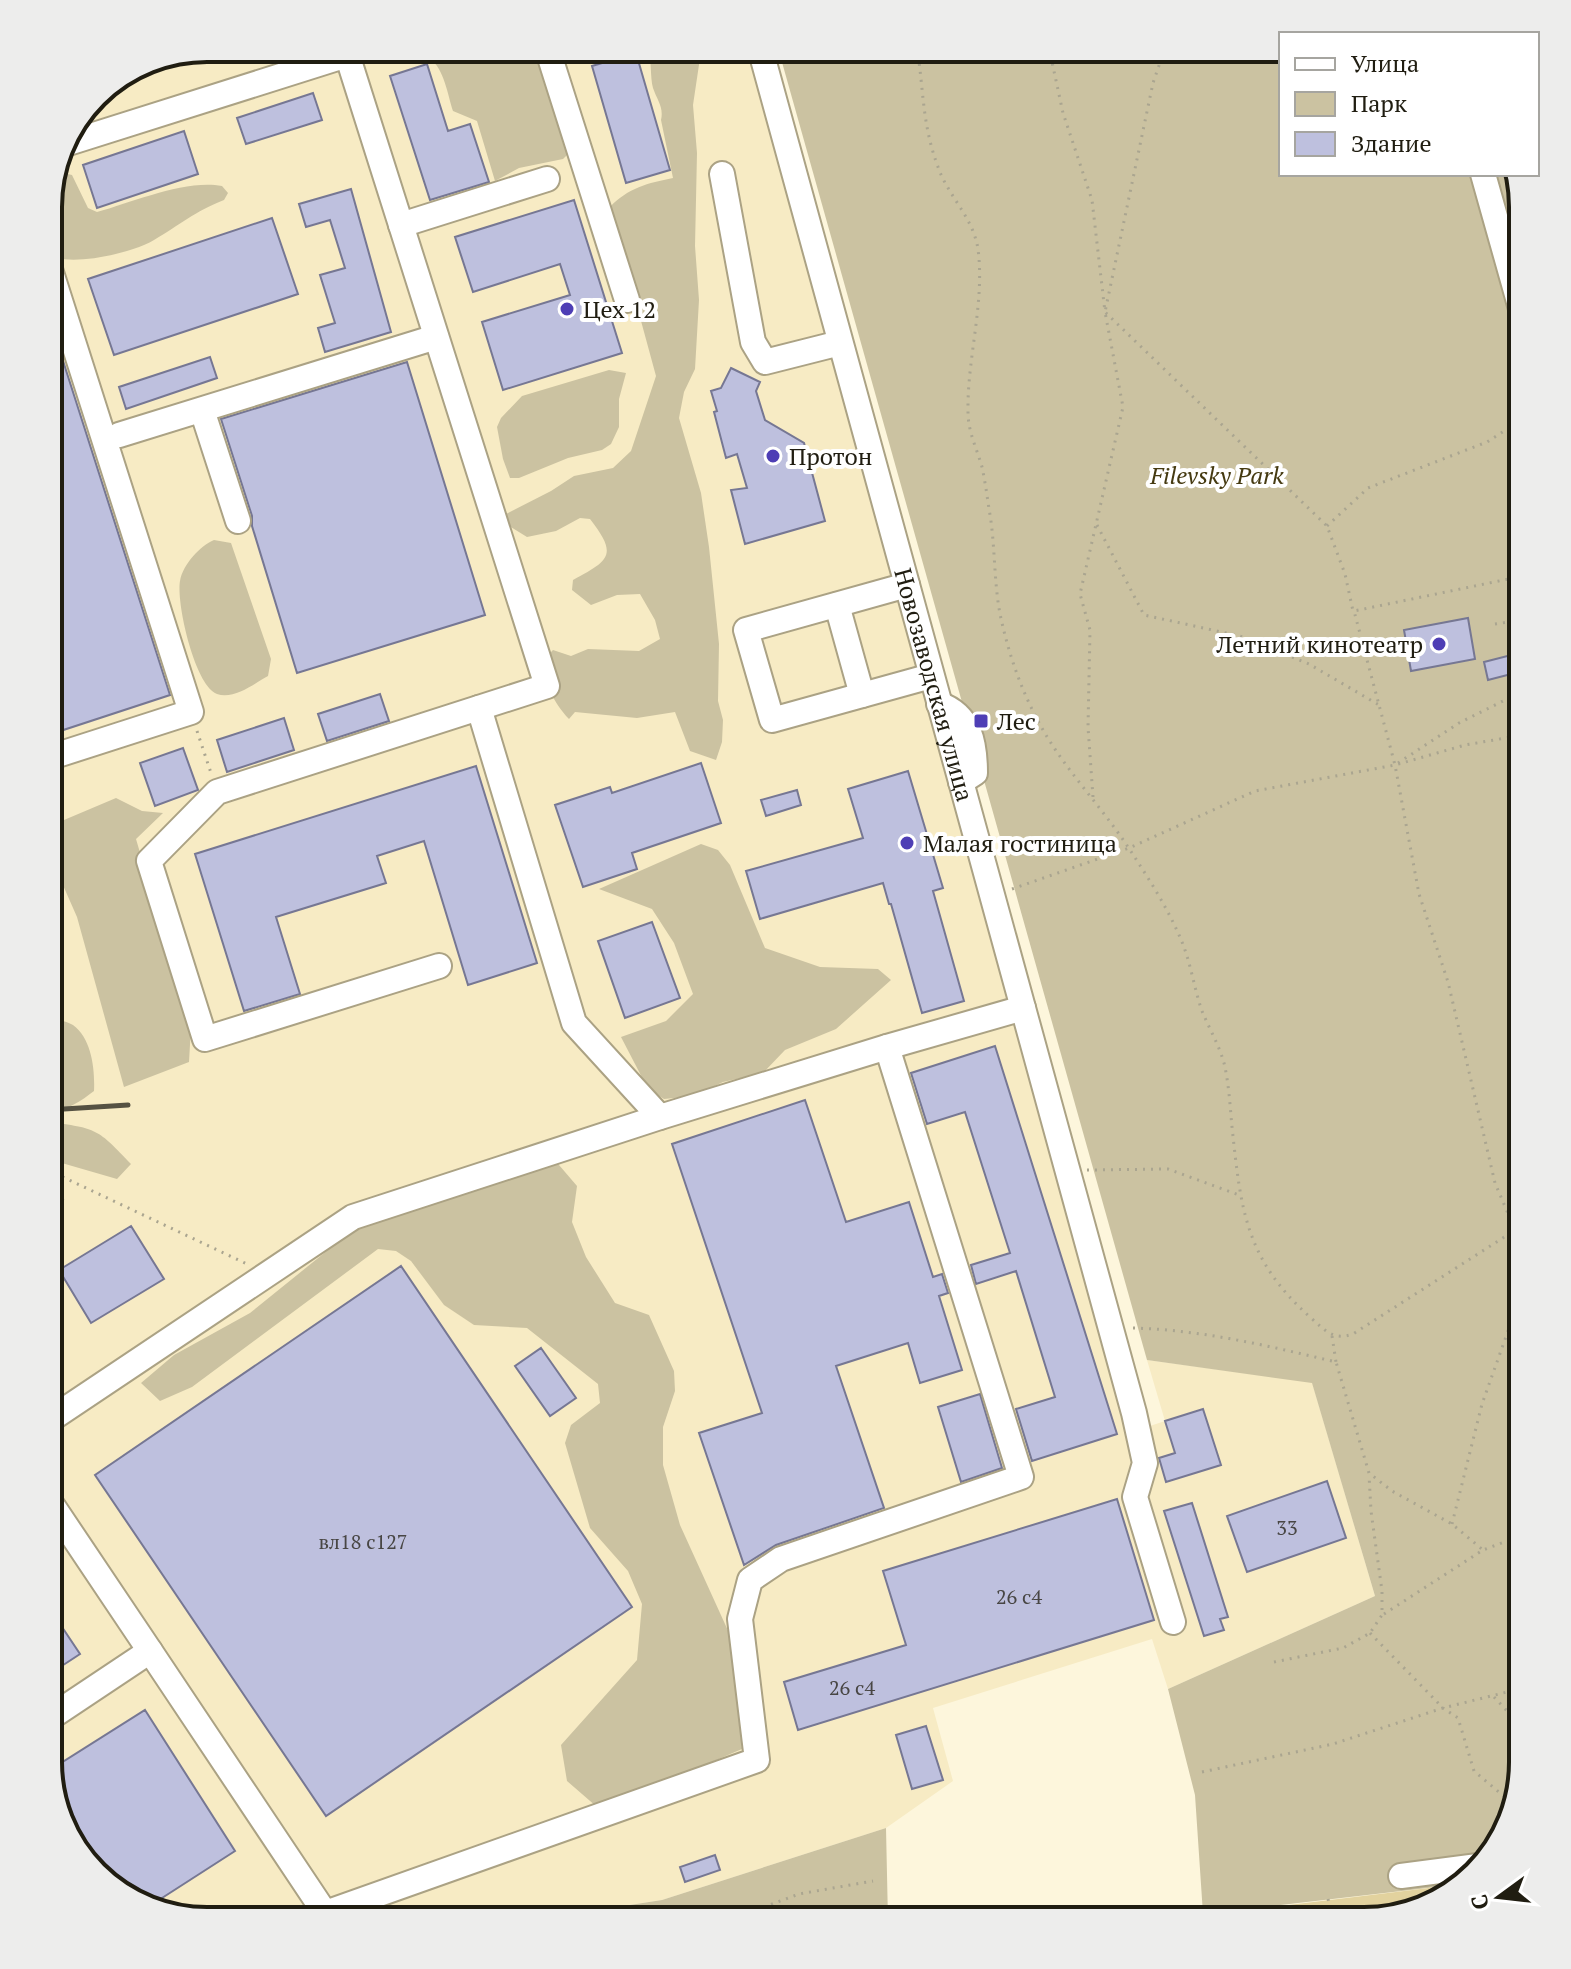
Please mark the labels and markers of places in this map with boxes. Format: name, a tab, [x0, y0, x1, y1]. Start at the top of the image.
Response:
place label: Цех 12	[583, 293, 656, 325]
marker: Цех 12	[558, 300, 576, 318]
place label: Протон	[789, 440, 873, 472]
marker: Протон	[764, 447, 782, 465]
place label: Летний кинотеатр	[1216, 628, 1423, 660]
marker: Летний кинотеатр	[1430, 635, 1448, 653]
place label: Лес	[996, 705, 1036, 737]
marker: Лес	[972, 712, 990, 730]
place label: Малая гостиница	[923, 827, 1117, 859]
marker: Малая гостиница	[898, 834, 916, 852]

